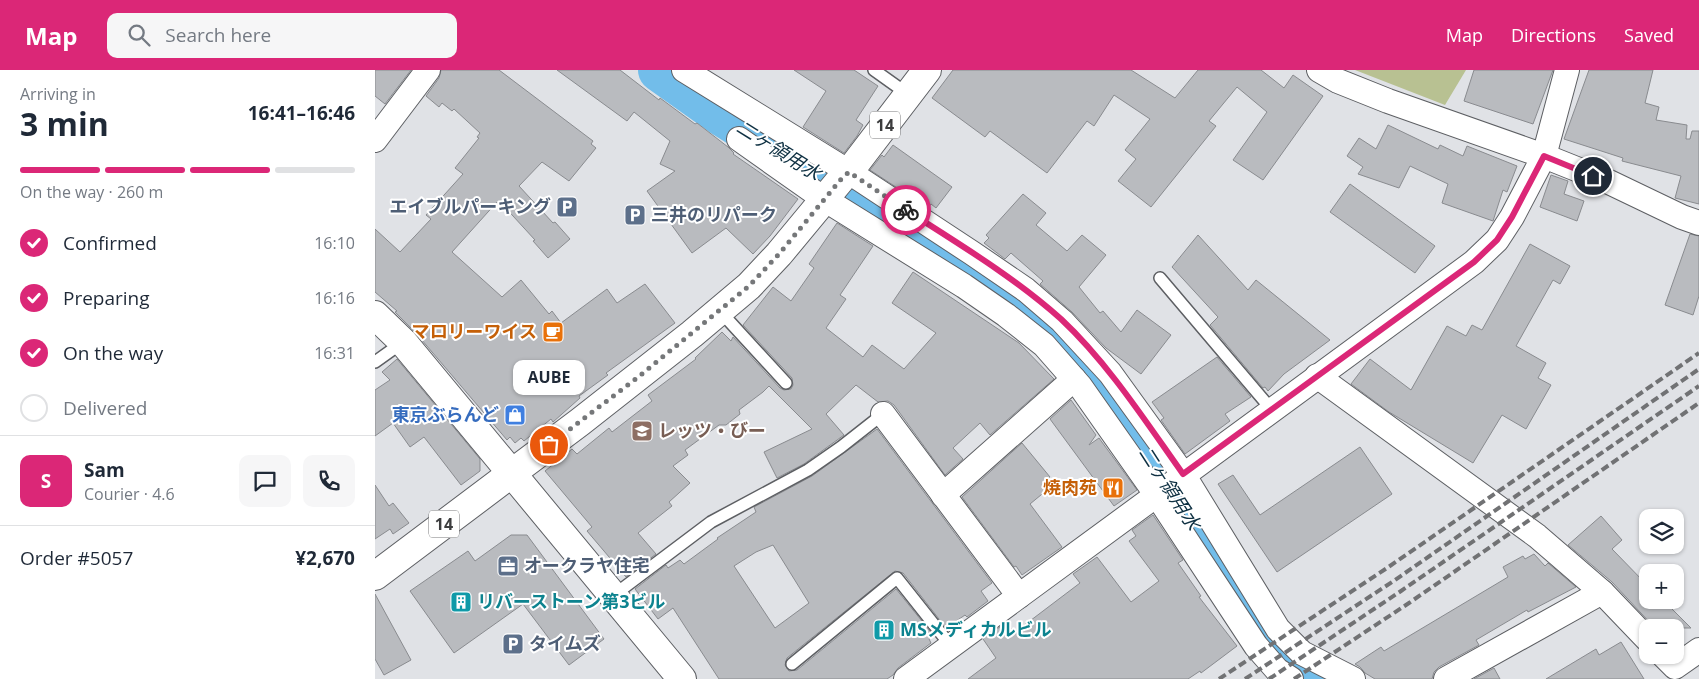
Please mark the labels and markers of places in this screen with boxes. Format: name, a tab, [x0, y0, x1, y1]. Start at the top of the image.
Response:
pin	[1572, 155, 1614, 197]
place label: エイブルパーキング	[390, 194, 551, 218]
parking icon: エイブルパーキング	[555, 195, 579, 219]
place label: 三井のリパーク	[651, 202, 777, 226]
parking icon: 三井のリパーク	[623, 203, 647, 227]
place label: マロリーワイス	[412, 319, 537, 343]
cafe icon: マロリーワイス	[541, 320, 565, 344]
callout: AUBE	[513, 360, 585, 395]
place label: 東京ぶらんど	[392, 402, 499, 426]
shop icon: 東京ぶらんど	[503, 403, 527, 427]
place label: レッツ・びー	[658, 418, 766, 442]
school or university icon: レッツ・びー	[630, 419, 654, 443]
pin	[528, 424, 570, 466]
place label: 焼肉苑	[1043, 475, 1097, 499]
restaurant icon: 焼肉苑	[1101, 476, 1125, 500]
place label: オークラヤ住宅	[524, 553, 650, 577]
office icon: オークラヤ住宅	[496, 554, 520, 578]
place label: リバーストーン第3ビル	[477, 589, 666, 613]
building icon: リバーストーン第3ビル	[449, 590, 473, 614]
place label: MSメディカルビル	[900, 617, 1052, 641]
building icon: MSメディカルビル	[872, 618, 896, 642]
place label: タイムズ	[529, 631, 601, 655]
parking icon: タイムズ	[501, 632, 525, 656]

